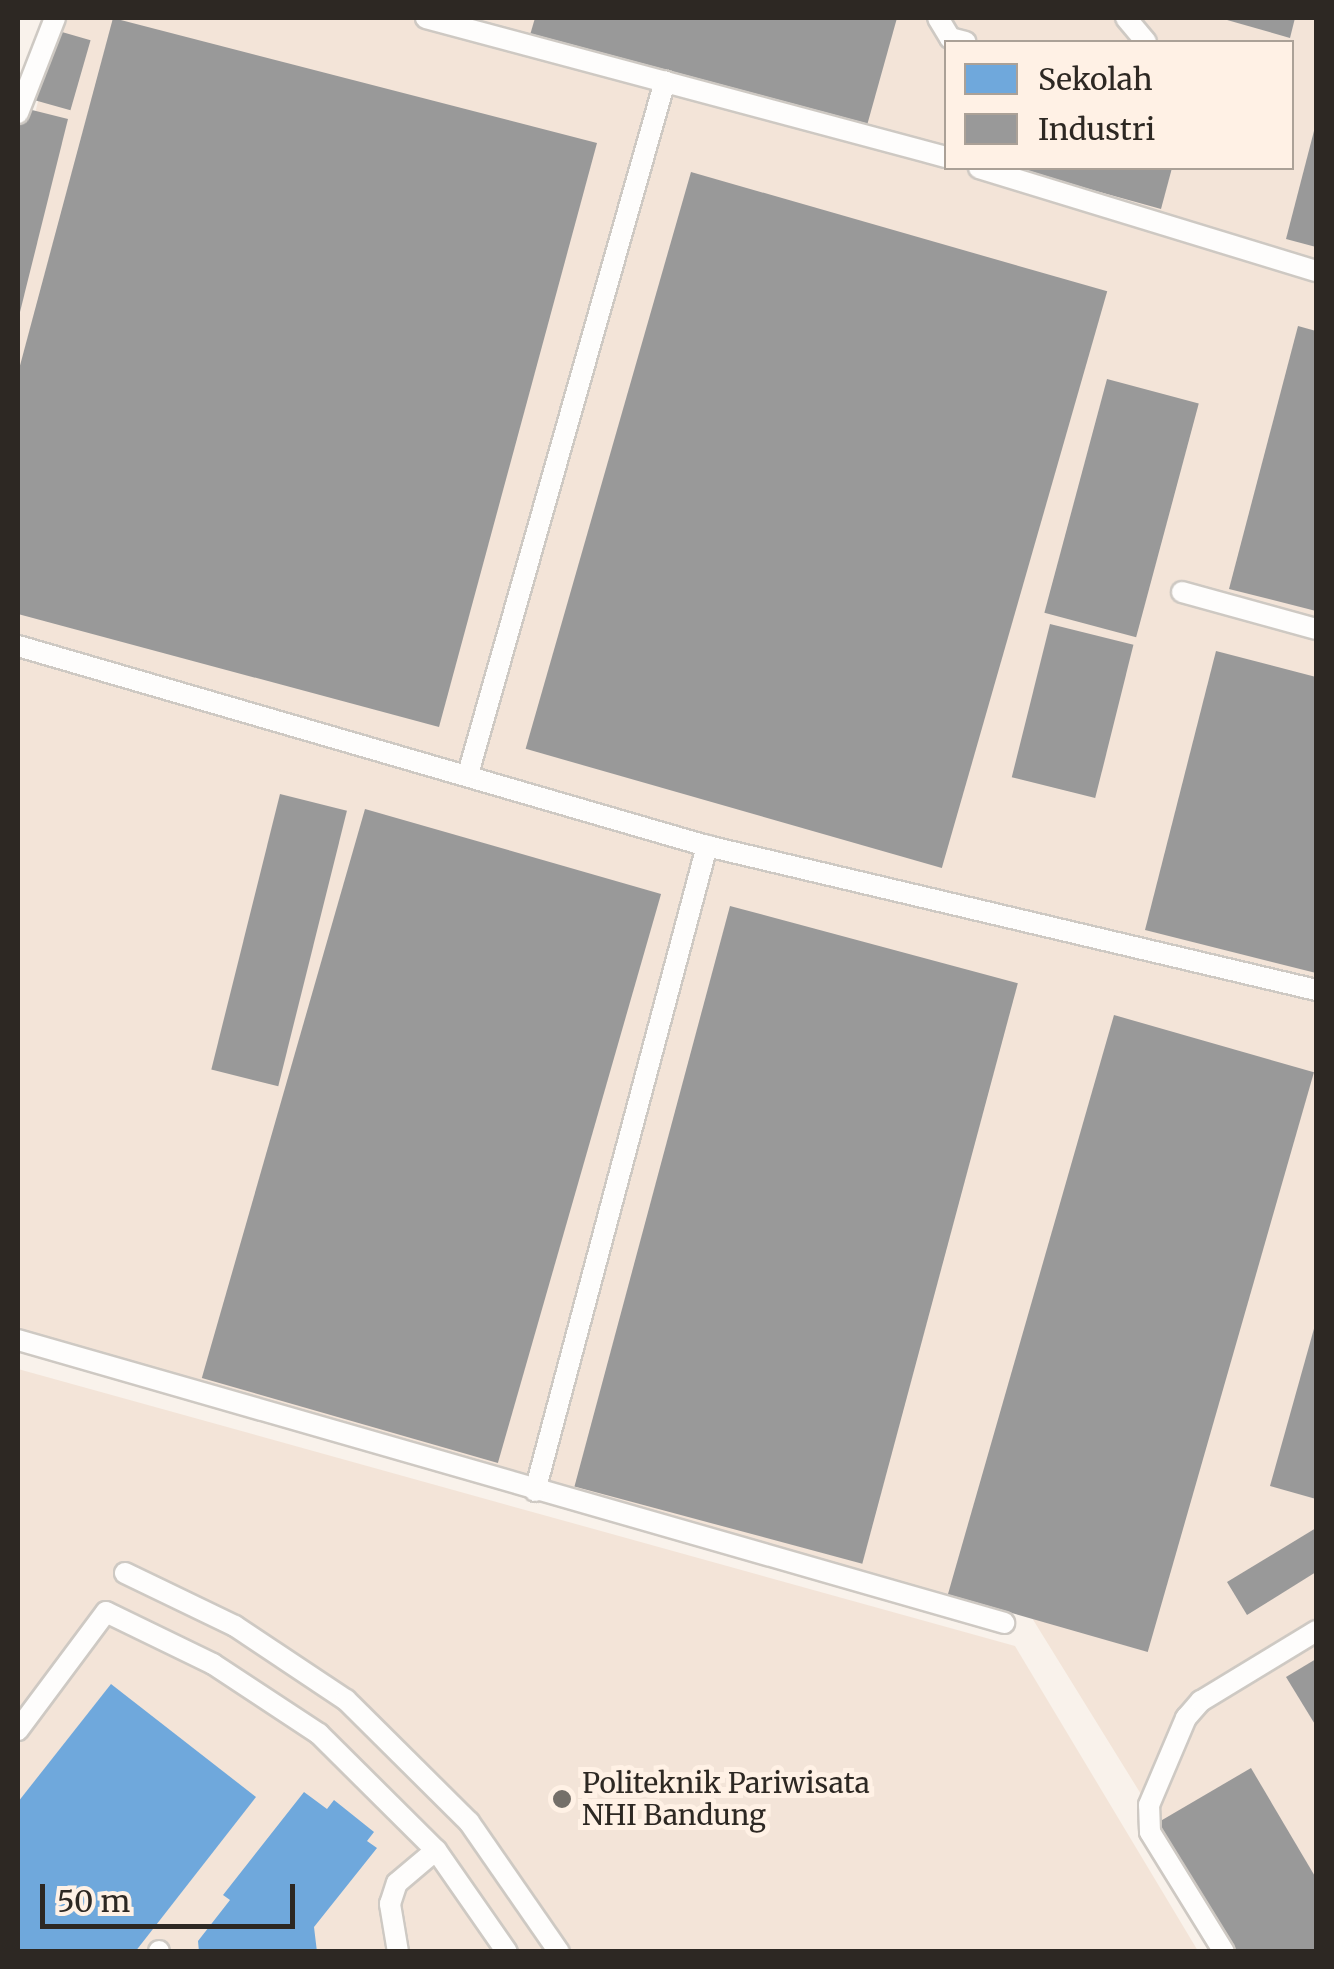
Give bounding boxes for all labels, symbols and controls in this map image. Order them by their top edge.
legend [944,40,1294,170]
text: Sekolah [1038,60,1153,98]
text: Industri [1038,110,1155,148]
place label: Politeknik Pariwisata NHI Bandung [582,1766,870,1832]
marker: Politeknik Pariwisata NHI Bandung [551,1788,573,1810]
scale bar [45,1864,300,1926]
text: 50 m [57,1882,130,1920]

